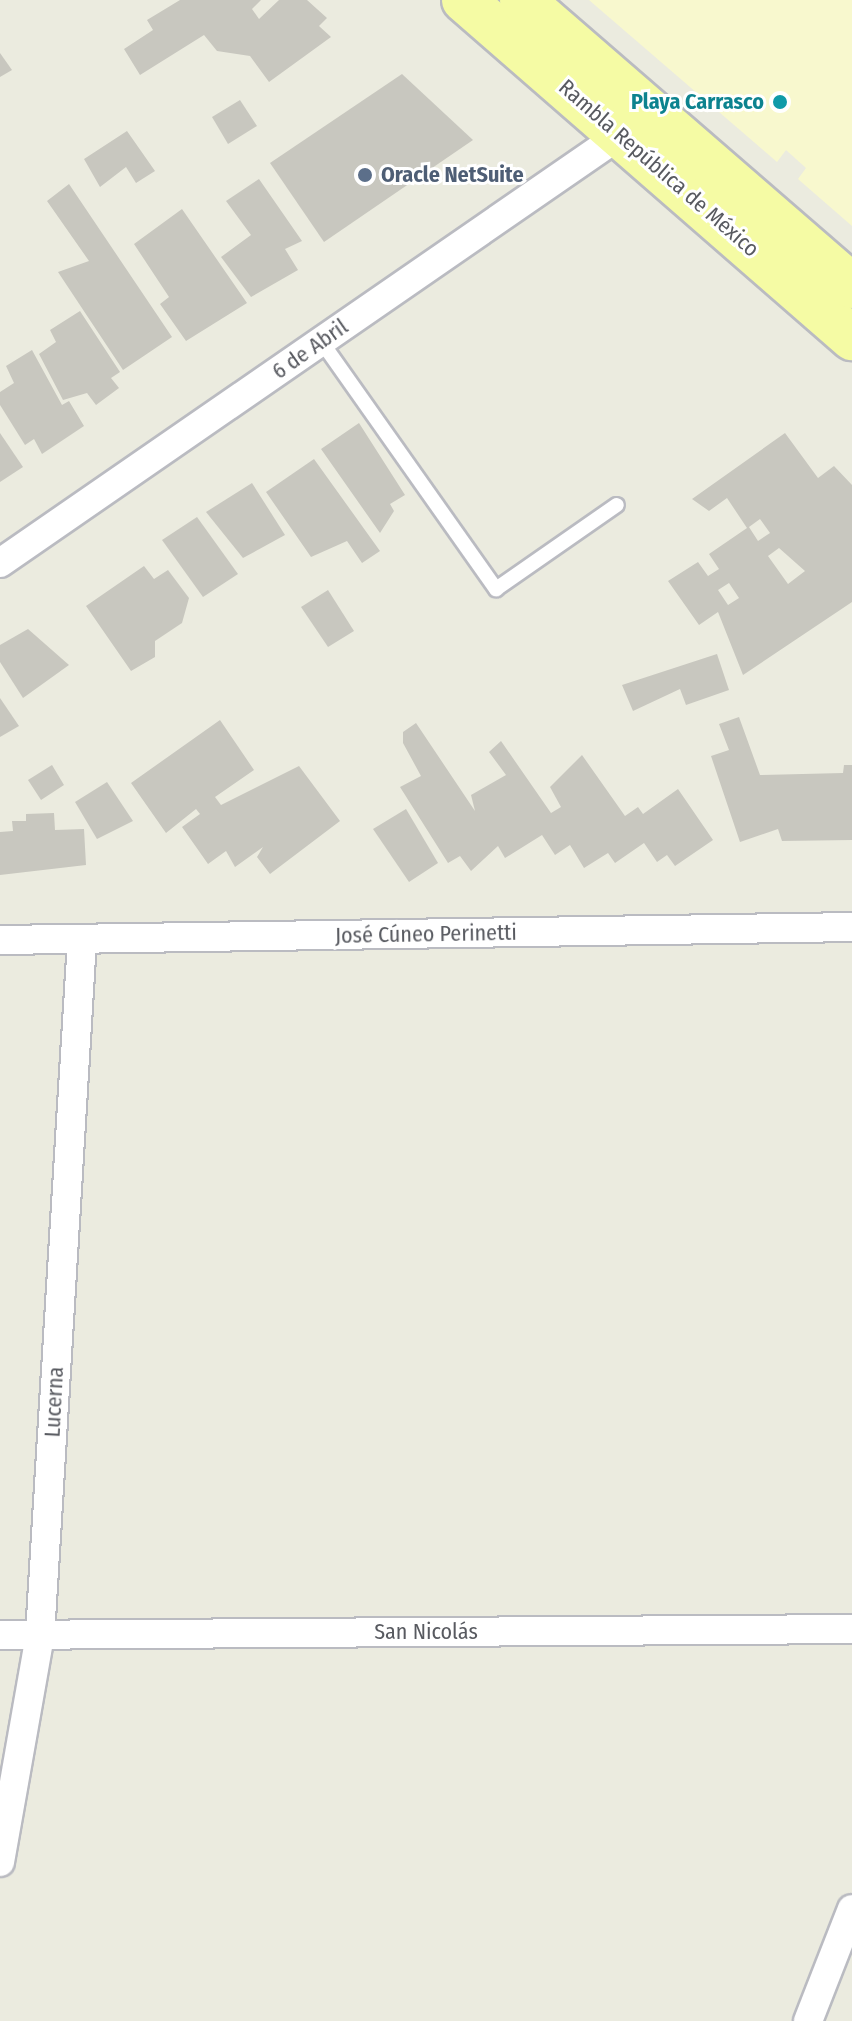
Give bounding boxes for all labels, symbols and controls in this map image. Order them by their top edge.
street label: Rambla República de México [553,74,765,262]
place label: Playa Carrasco [631,89,764,115]
marker: Playa Carrasco [771,93,789,111]
place label: Oracle NetSuite [381,162,524,188]
marker: Oracle NetSuite [356,166,374,184]
street label: 6 de Abril [267,313,353,385]
street label: José Cúneo Perinetti [335,919,517,949]
street label: Lucerna [39,1366,69,1438]
street label: San Nicolás [374,1619,478,1645]

